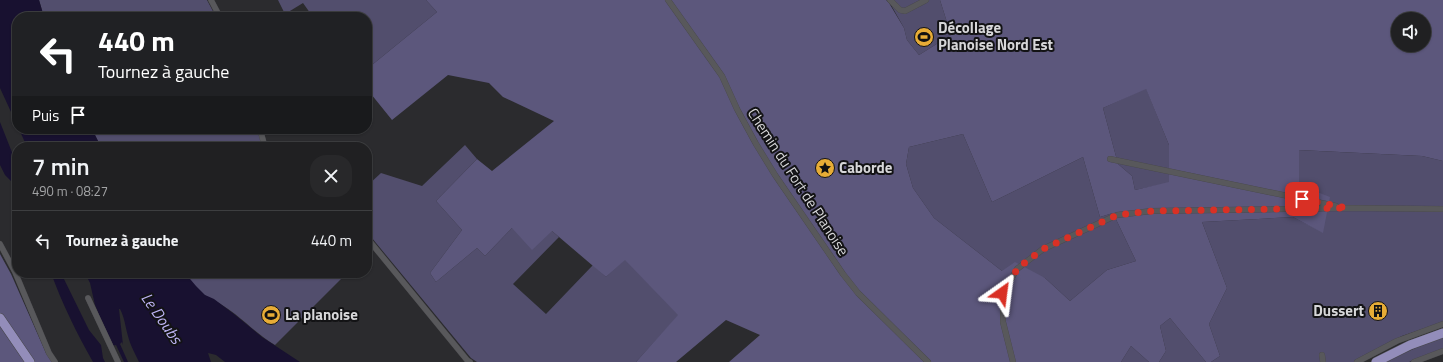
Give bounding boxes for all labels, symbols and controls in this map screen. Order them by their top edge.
map controls [1391,12,1431,52]
button: sound [1391,12,1431,52]
place label: Décollage Planoise Nord Est [938,16,1054,56]
text: 440 m [98,19,175,62]
sports icon: Décollage Planoise Nord Est [913,26,935,48]
icon: left [32,28,84,80]
text: Tournez à gauche [98,58,229,85]
street label: Chemin du Fort de Planoise [742,103,855,260]
text: Puis [32,104,59,127]
icon: arrive [67,104,89,126]
text: 7 min [32,148,90,184]
button: close [310,155,352,197]
place label: Caborde [839,156,893,179]
place icon: Caborde [814,157,836,179]
text: 490 m · 08:27 [32,181,108,201]
pin [1285,182,1319,216]
icon: arrive [1291,188,1313,210]
text: Tournez à gauche [66,229,178,252]
text: 440 m [311,229,352,252]
icon: left [32,230,54,252]
position arrow [981,272,1023,314]
water label: Le Doubs [136,287,189,350]
place label: Dussert [1313,299,1365,322]
building icon: Dussert [1367,300,1389,322]
place label: La planoise [285,303,358,326]
sports icon: La planoise [260,304,282,326]

